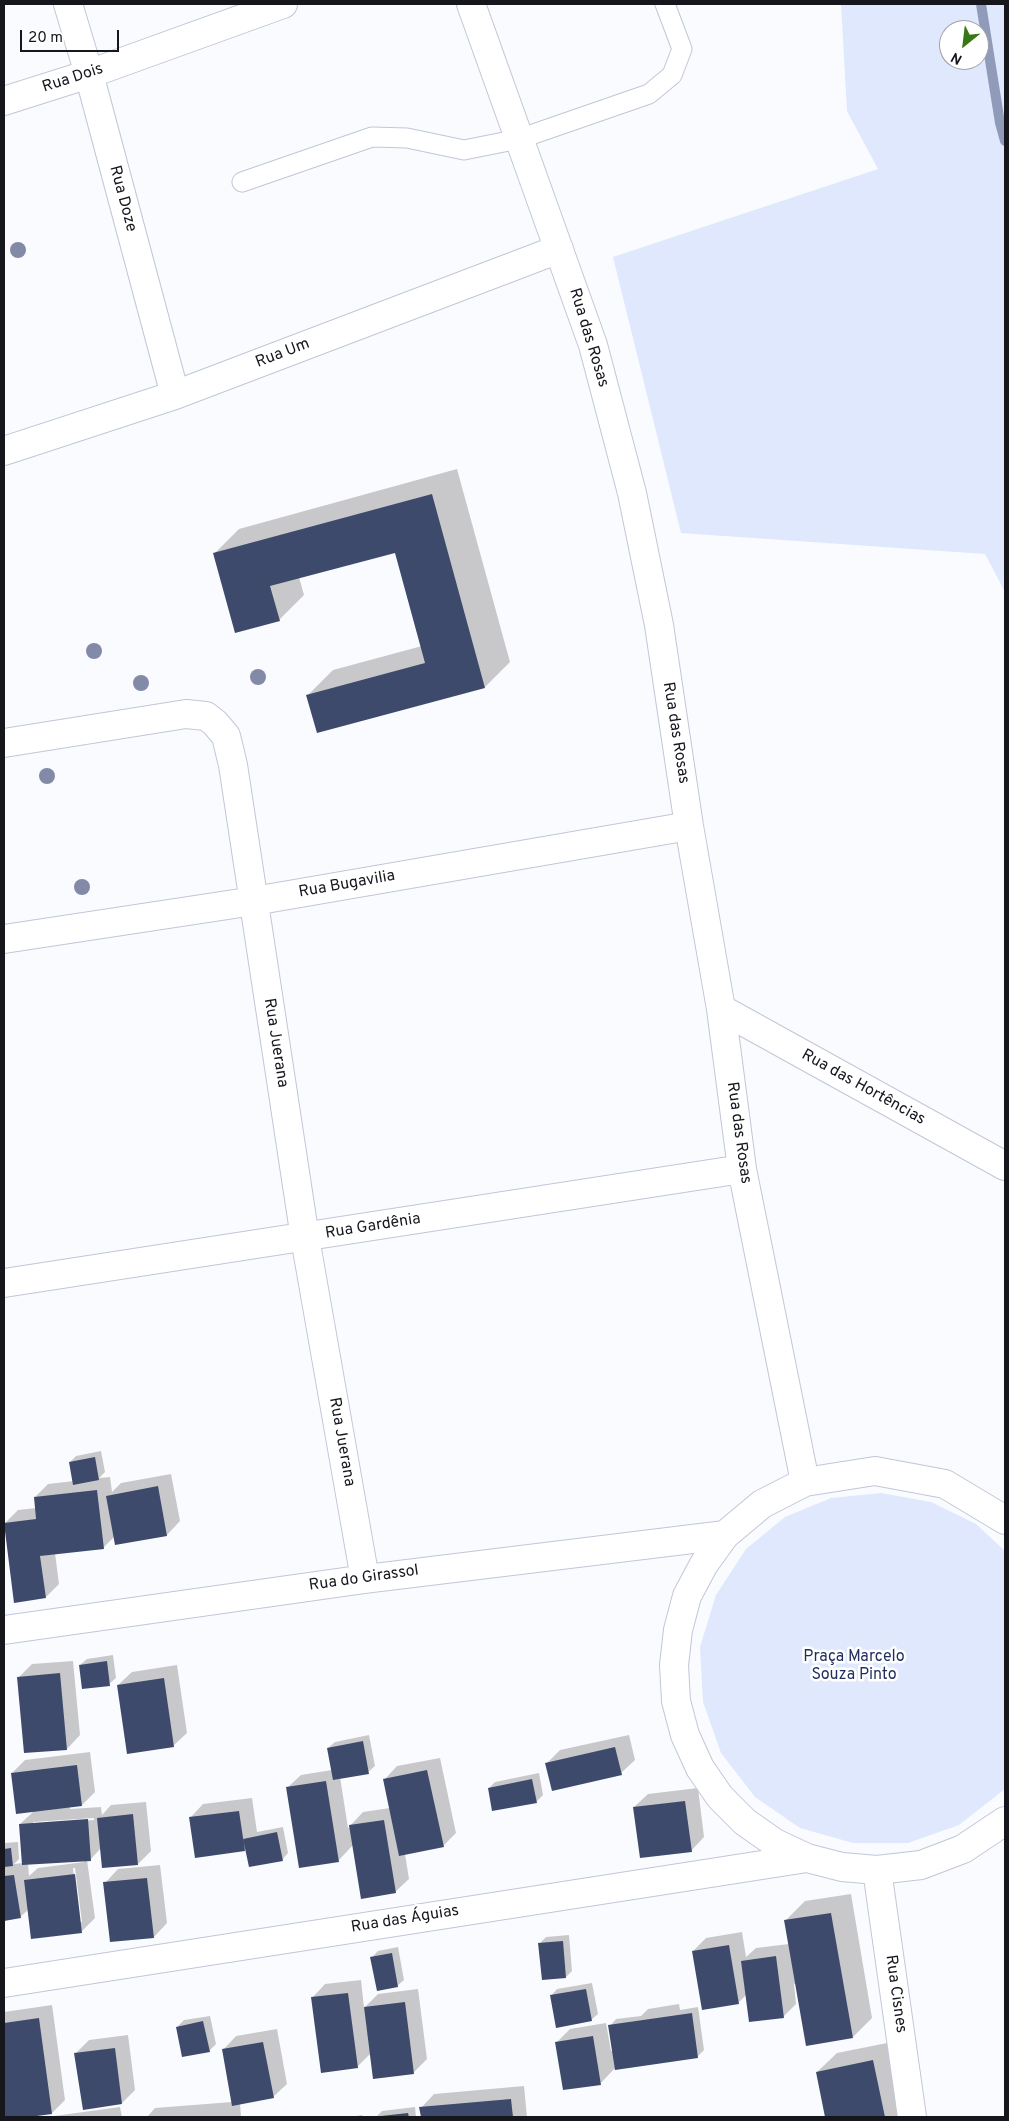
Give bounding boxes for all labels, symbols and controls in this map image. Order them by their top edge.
scale bar [22,20,121,52]
north arrow [939,20,989,70]
text: 20 m [28,29,63,48]
text: N [948,48,965,68]
street label: Rua Dois [40,60,106,98]
street label: Rua Doze [104,164,140,234]
street label: Rua das Rosas [564,286,612,390]
street label: Rua Um [253,335,313,373]
street label: Rua das Rosas [657,681,693,785]
street label: Rua Bugavilia [297,867,397,903]
street label: Rua Juerana [258,997,292,1089]
street label: Rua das Hortências [798,1046,928,1130]
street label: Rua das Rosas [721,1081,755,1185]
street label: Rua Gardênia [324,1210,422,1244]
street label: Rua Juerana [324,1396,358,1488]
street label: Rua do Girassol [308,1562,420,1596]
park label: Praça Marcelo Souza Pinto [803,1648,905,1686]
street label: Rua das Águias [350,1902,460,1938]
street label: Rua Cisnes [880,1954,910,2034]

